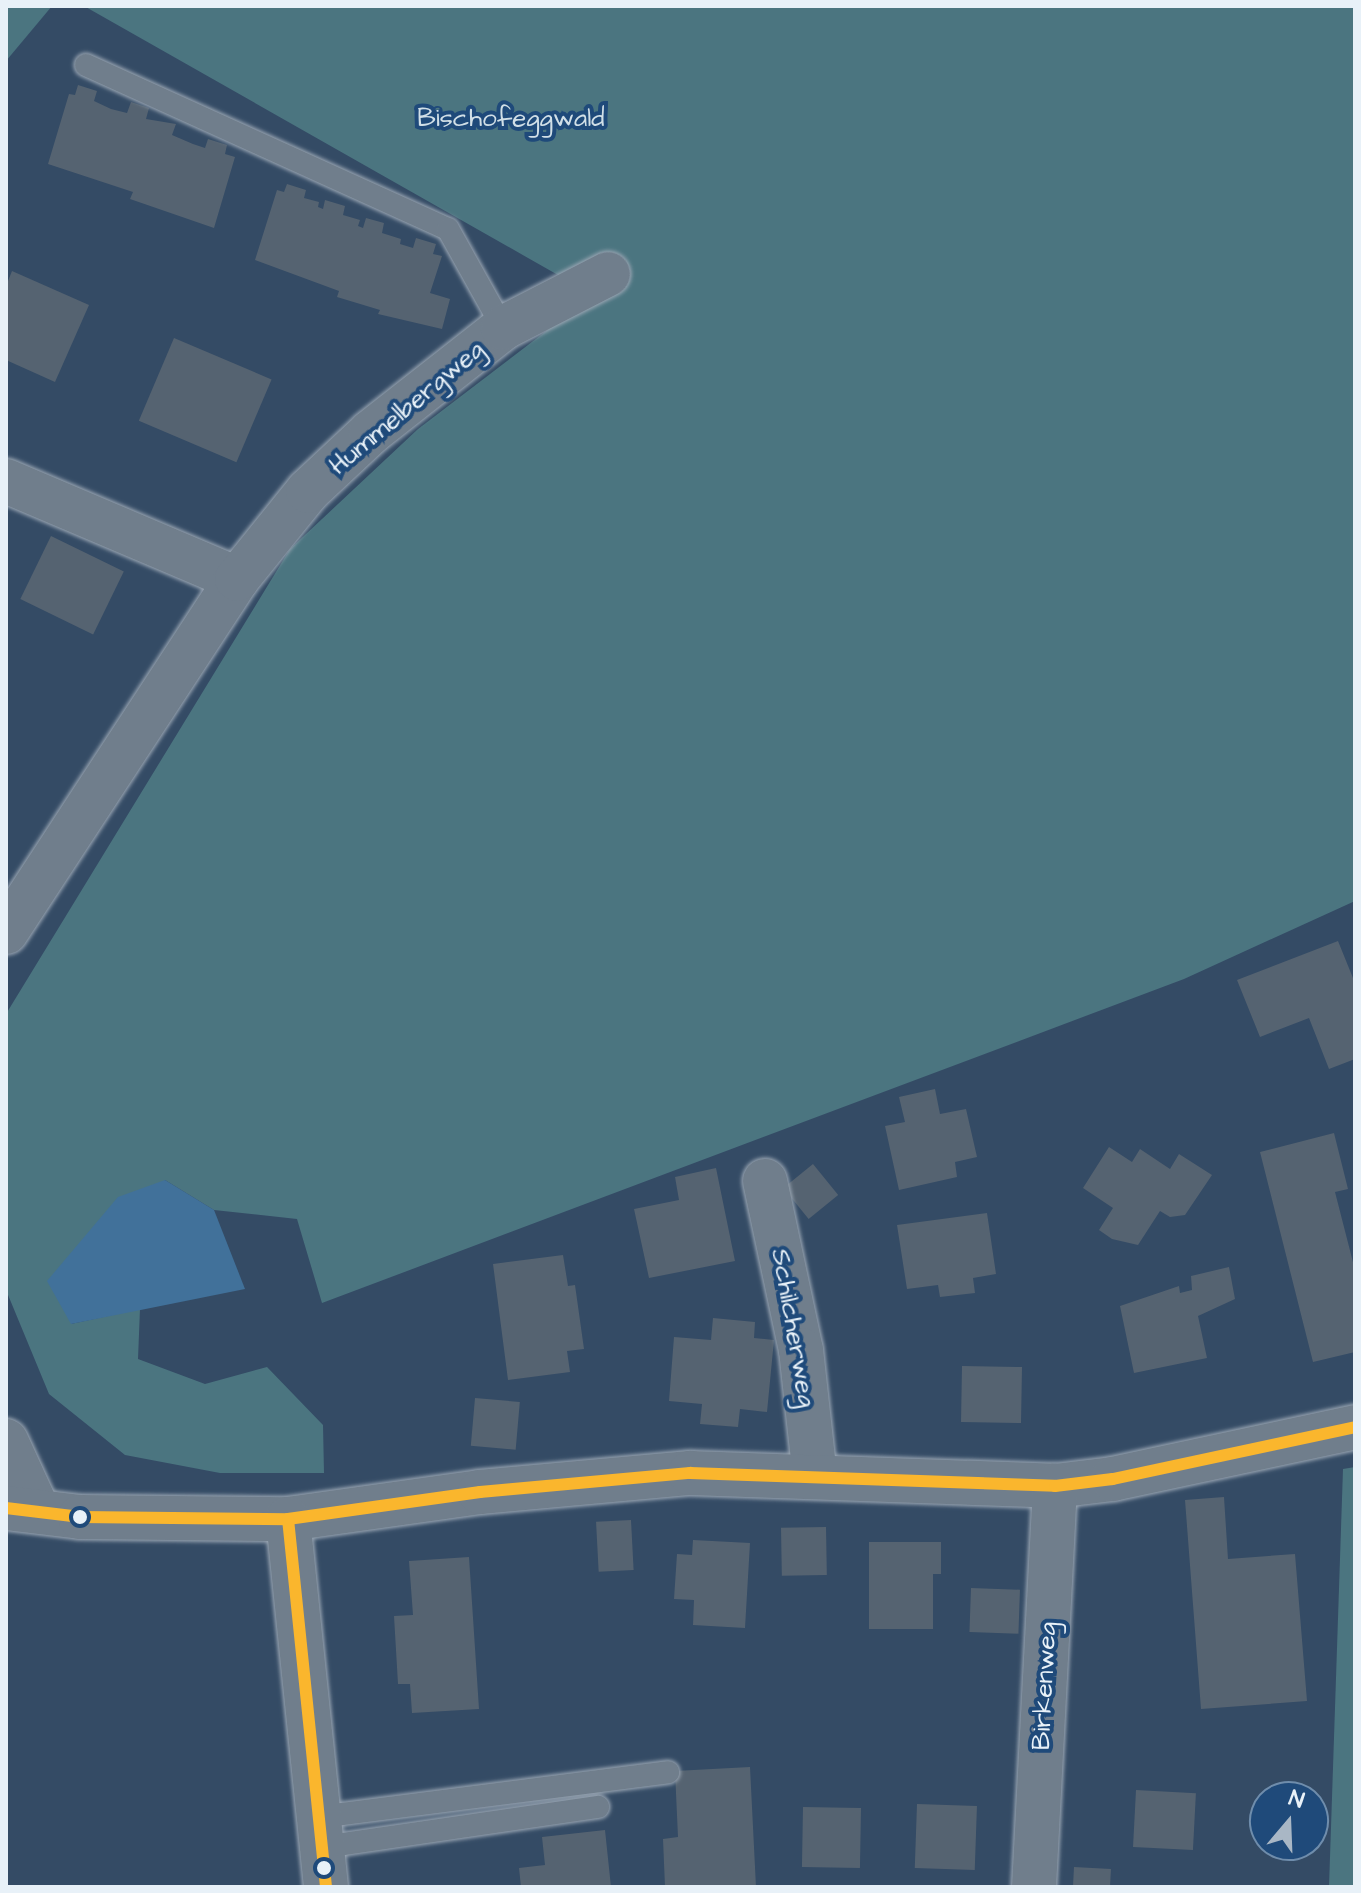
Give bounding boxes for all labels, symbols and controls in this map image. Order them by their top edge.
park label: Bischofeggwald [417,103,605,135]
street label: Hummelbergweg [323,334,491,482]
street label: Schilcherweg [764,1246,822,1410]
unlabelled marker [72,1509,88,1525]
street label: Birkenweg [1026,1621,1064,1751]
north arrow [1249,1781,1329,1861]
text: N [1285,1783,1308,1817]
unlabelled marker [316,1860,332,1876]

